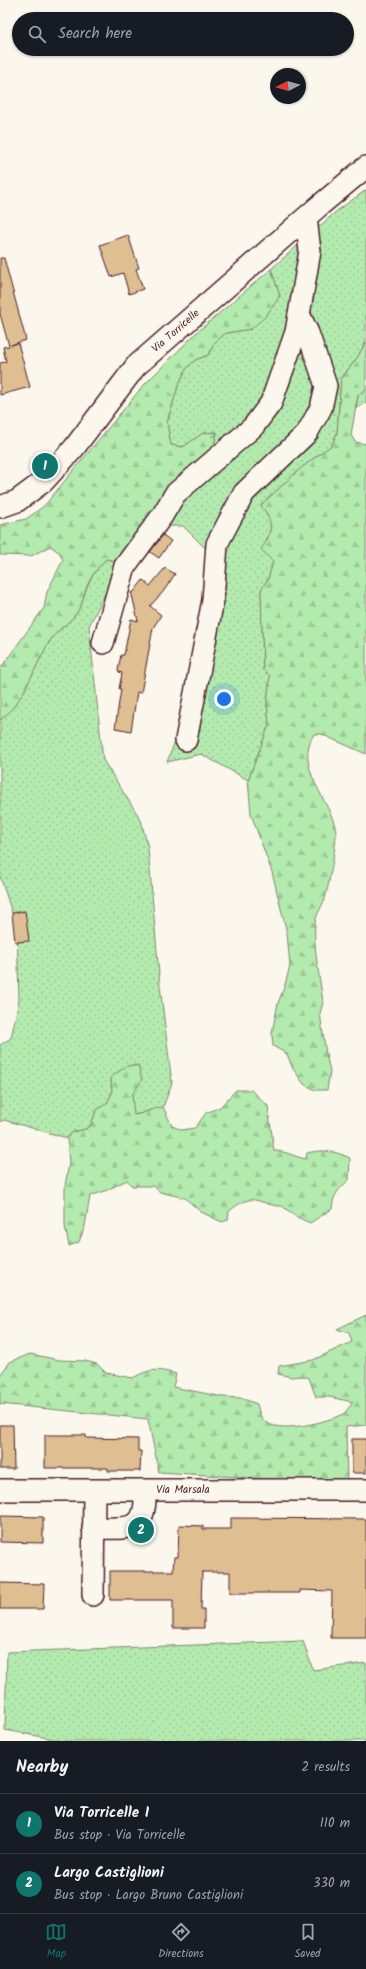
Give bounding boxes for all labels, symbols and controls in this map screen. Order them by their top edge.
search box [12,12,354,56]
text: Search here [58,22,132,46]
icon: search [26,23,48,45]
north arrow [270,68,306,104]
street label: Via Torricelle [148,305,204,357]
pin: 1 [32,451,58,481]
your location [214,689,234,709]
street label: Via Marsala [156,1481,210,1499]
pin: 2 [128,1515,154,1545]
text: Nearby [16,1754,68,1781]
text: 2 results [302,1757,350,1778]
text: Via Torricelle I [54,1801,149,1825]
text: 1 [27,1813,31,1834]
text: 110 m [320,1813,350,1834]
text: Bus stop · Via Torricelle [54,1825,185,1846]
text: Largo Castiglioni [54,1861,164,1885]
text: 2 [25,1873,33,1894]
text: 330 m [313,1873,350,1894]
text: Bus stop · Largo Bruno Castiglioni [54,1885,243,1906]
tab: Map [45,1921,67,1963]
tab: Directions [158,1921,204,1963]
tab: Saved [295,1921,321,1963]

